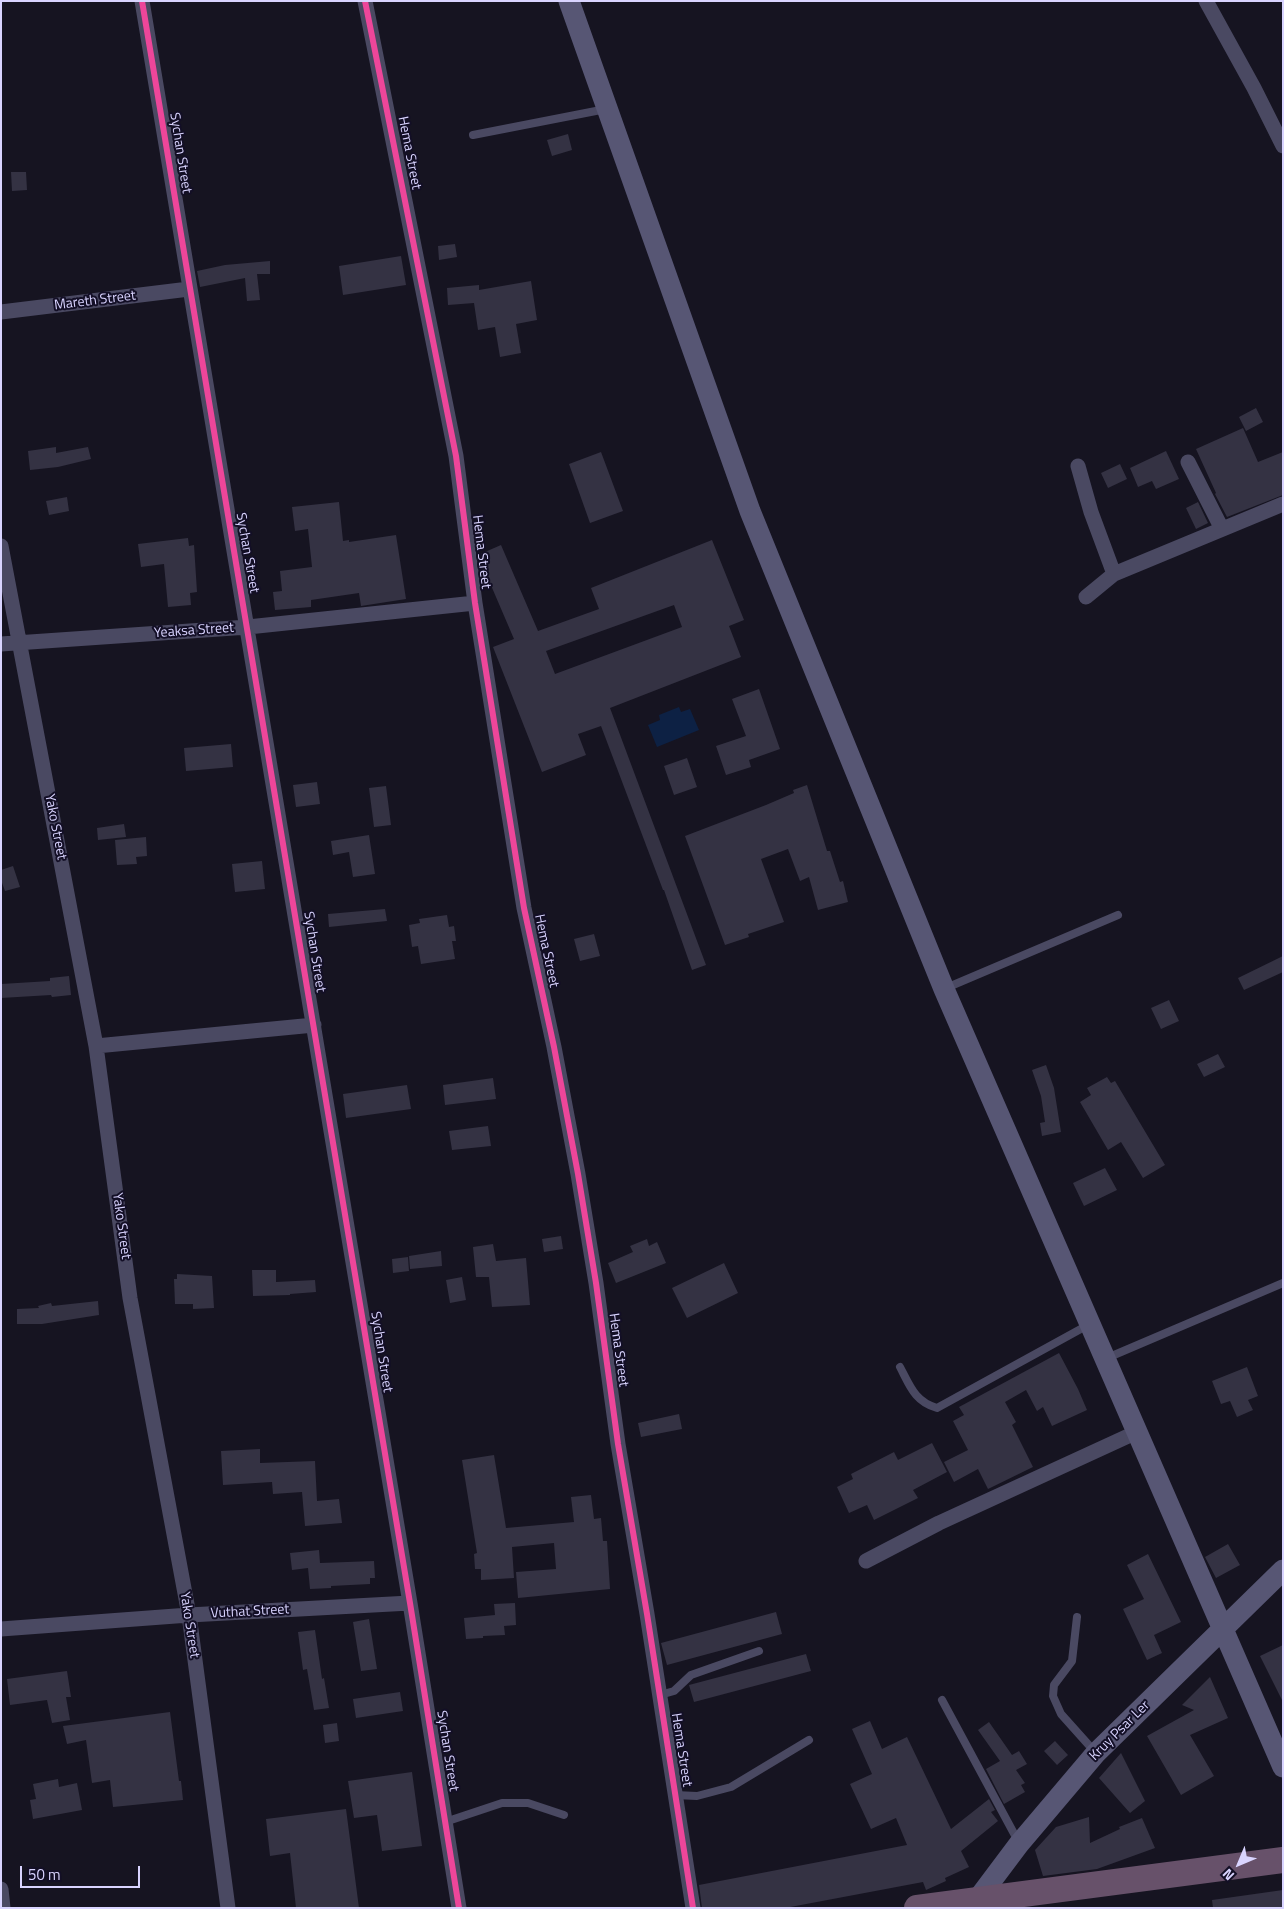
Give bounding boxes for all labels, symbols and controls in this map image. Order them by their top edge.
street label: Sychan Street [165,111,195,195]
street label: Hema Street [394,115,424,191]
street label: Mareth Street [53,288,137,314]
street label: Sychan Street [232,511,262,595]
street label: Hema Street [468,514,494,590]
street label: Yeaksa Street [153,620,235,642]
street label: Yako Street [40,793,70,861]
street label: Sychan Street [299,910,329,994]
street label: Hema Street [530,913,562,989]
street label: Yako Street [108,1192,134,1260]
street label: Sychan Street [366,1310,396,1394]
street label: Hema Street [605,1312,631,1388]
street label: Yako Street [175,1591,203,1659]
street label: Vuthat Street [210,1602,290,1622]
street label: Kruy Psar Ler [1086,1697,1154,1765]
street label: Sychan Street [432,1709,462,1793]
street label: Hema Street [667,1712,695,1788]
north arrow [1214,1839,1264,1889]
scale bar [22,1856,142,1888]
text: 50 m [28,1863,61,1886]
text: N [1217,1864,1239,1886]

